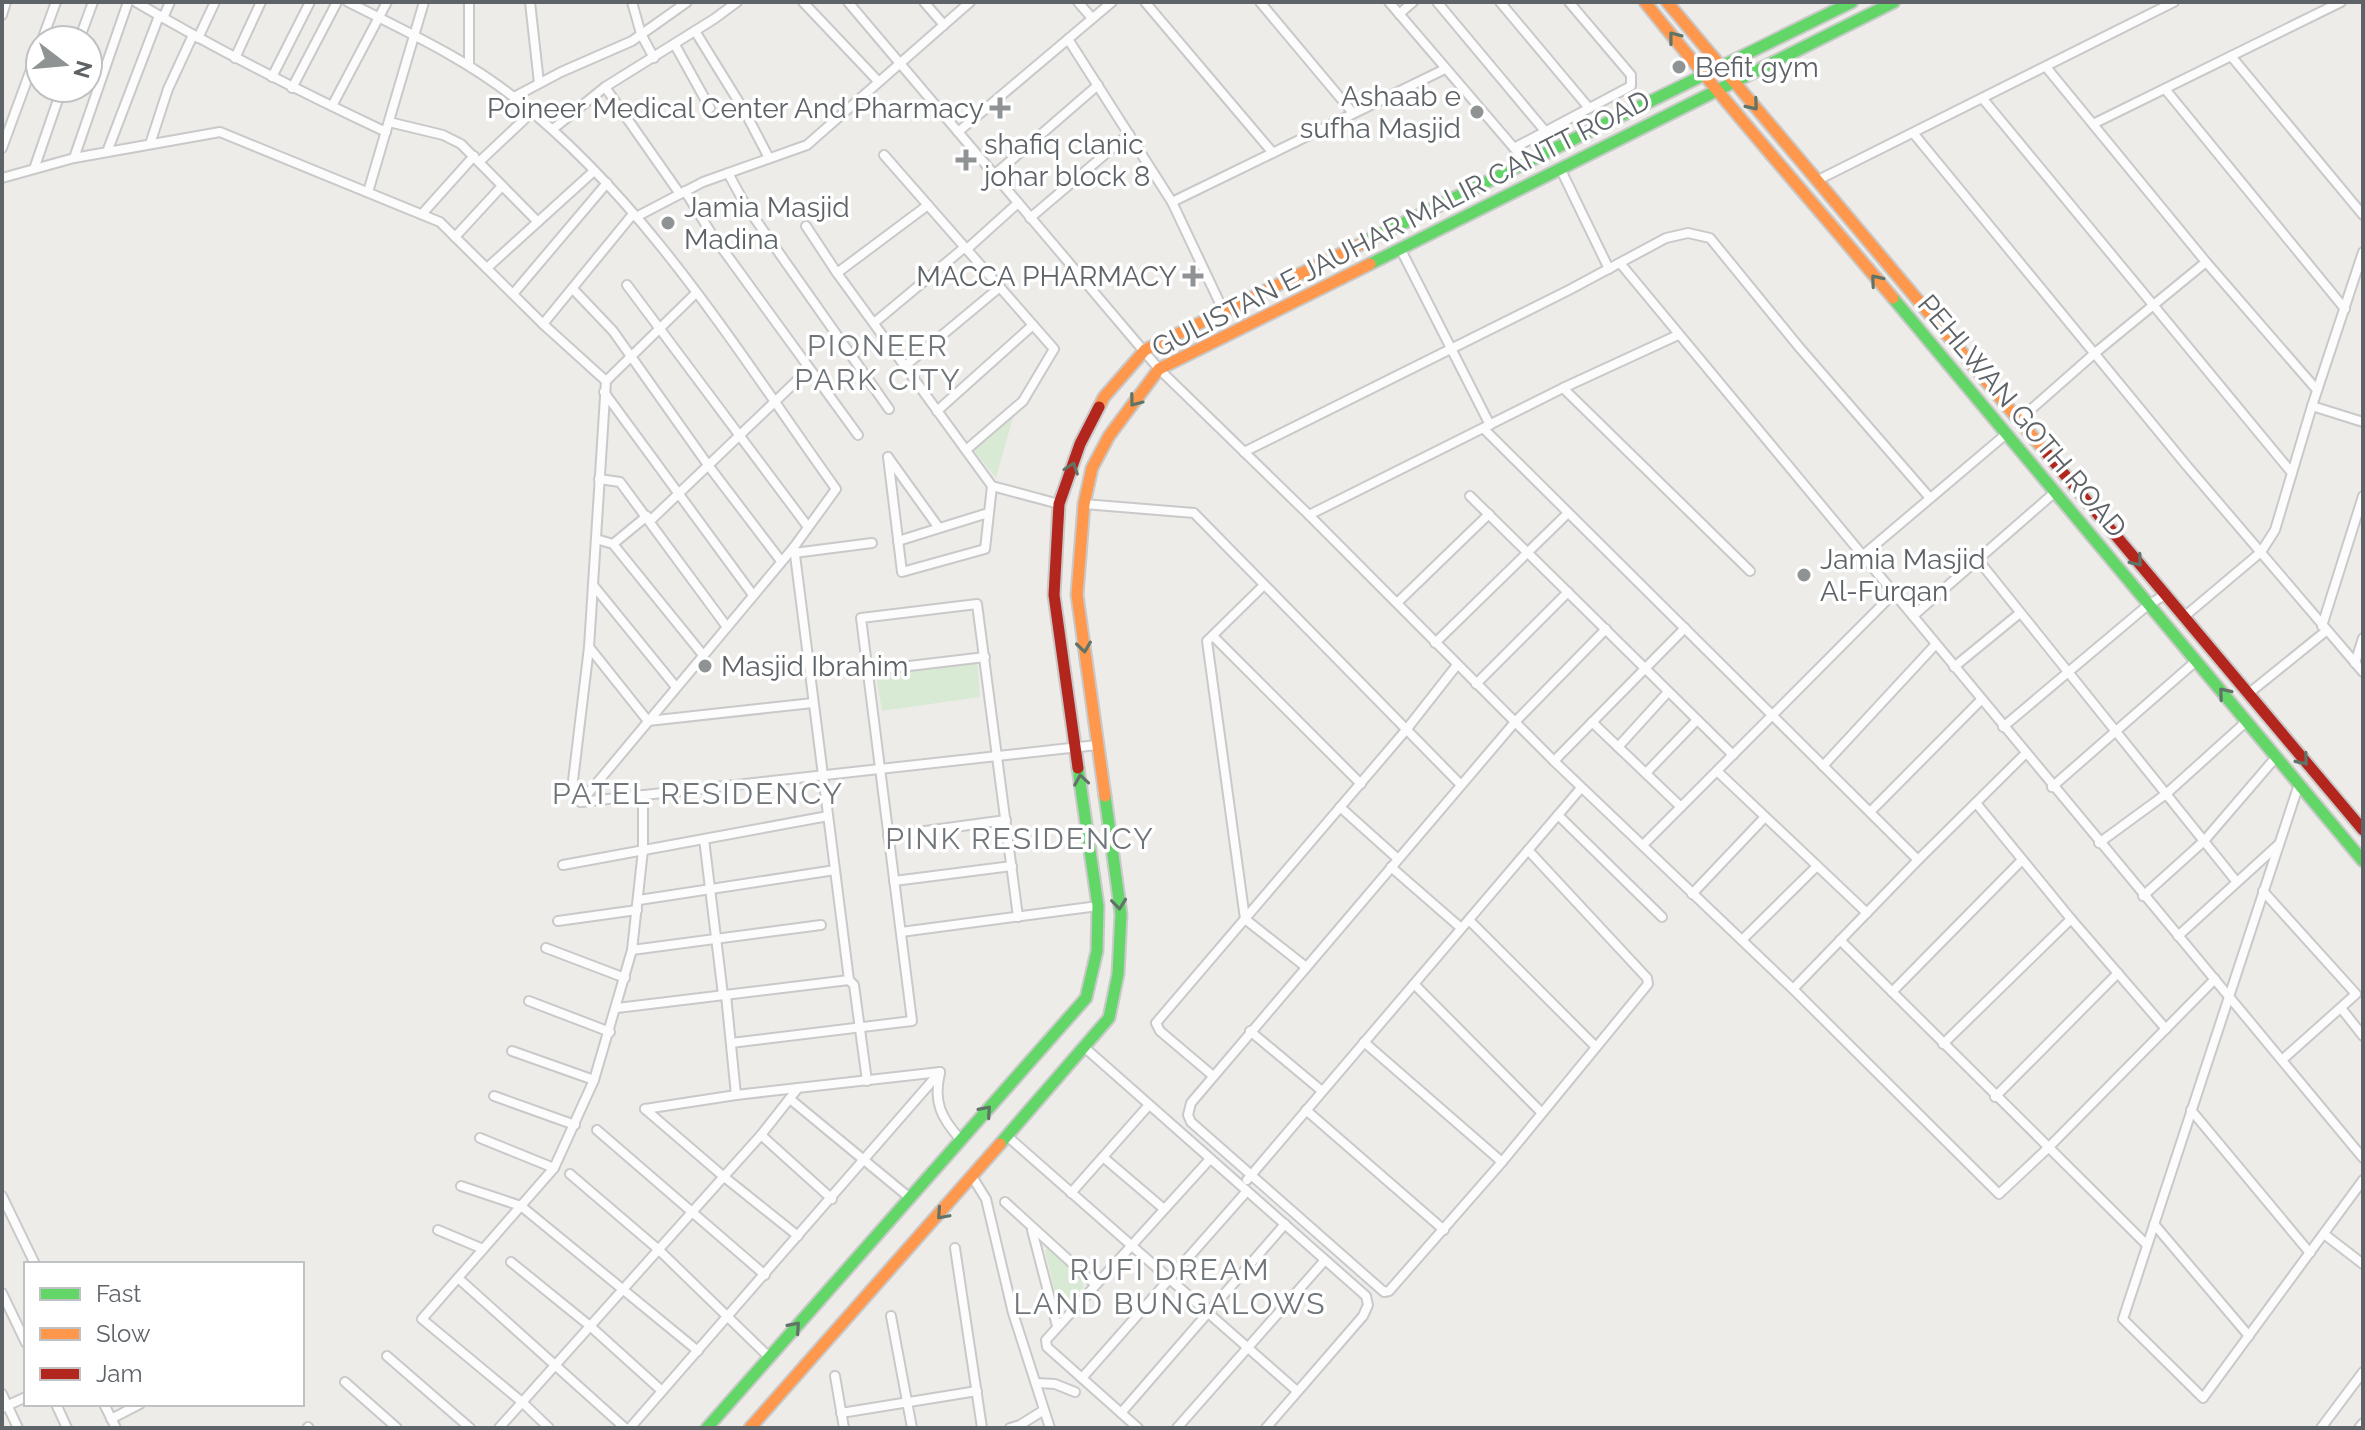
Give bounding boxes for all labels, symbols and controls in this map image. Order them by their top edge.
north arrow [24,24,104,104]
one-way arrow [1669,32,1684,46]
place label: Befit gym [1695,51,1819,84]
text: N [68,58,98,81]
marker: Befit gym [1670,58,1688,76]
place label: Ashaab e sufha Masjid [1300,80,1461,145]
street label: GULISTAN E JAUHAR MALIR CANTT ROAD [1146,83,1656,365]
place label: Poineer Medical Center And Pharmacy [487,92,984,125]
one-way arrow [1743,96,1758,110]
marker: Poineer Medical Center And Pharmacy [991,99,1009,117]
marker: Ashaab e sufha Masjid [1468,103,1486,121]
place label: shafiq clanic johar block 8 [980,128,1150,193]
marker: shafiq clanic johar block 8 [955,149,977,171]
place label: Jamia Masjid Madina [684,191,850,256]
marker: Jamia Masjid Madina [659,214,677,232]
place label: MACCA PHARMACY [916,260,1177,293]
marker: MACCA PHARMACY [1184,267,1202,285]
one-way arrow [1871,275,1886,289]
street label: PEHLWAN GOTH ROAD [1911,288,2133,544]
district label: PIONEER PARK CITY [794,328,962,397]
one-way arrow [1130,392,1145,407]
one-way arrow [1062,462,1078,476]
place label: Jamia Masjid Al-Furqan [1820,543,1986,608]
one-way arrow [2127,551,2142,566]
marker: Jamia Masjid Al-Furqan [1795,566,1813,584]
one-way arrow [1075,640,1092,653]
place label: Masjid Ibrahim [721,650,909,683]
marker: Masjid Ibrahim [696,657,714,675]
one-way arrow [2219,688,2234,703]
one-way arrow [2293,751,2308,766]
one-way arrow [1073,773,1090,786]
district label: PATEL RESIDENCY [552,776,844,811]
district label: PINK RESIDENCY [885,821,1155,856]
one-way arrow [1110,898,1127,911]
one-way arrow [976,1106,990,1121]
one-way arrow [937,1204,952,1219]
district label: RUFI DREAM LAND BUNGALOWS [1014,1252,1327,1321]
legend [24,1262,304,1406]
text: Fast [96,1279,141,1308]
text: Slow [96,1319,151,1348]
one-way arrow [786,1322,800,1337]
text: Jam [96,1359,142,1388]

